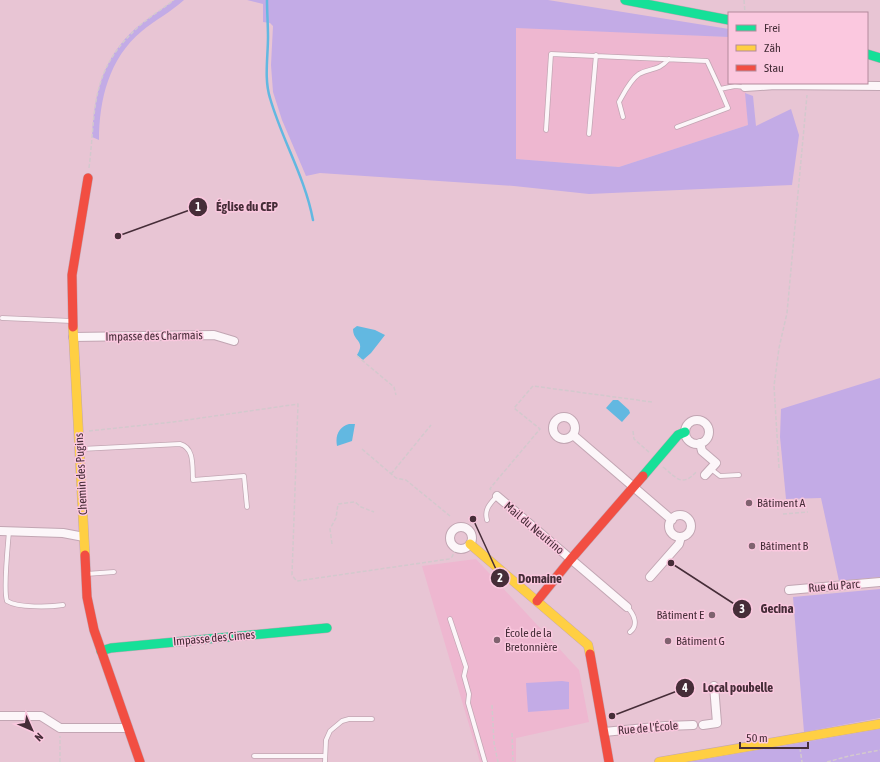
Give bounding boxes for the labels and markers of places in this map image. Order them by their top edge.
callout: Église du CEP [188,194,285,219]
place label: Bâtiment A [757,496,805,510]
marker: Bâtiment A [744,498,754,508]
place label: Bâtiment B [760,539,808,553]
marker: Bâtiment B [747,541,757,551]
callout: Domaine [490,566,570,591]
callout: Gecina [732,596,801,621]
place label: Bâtiment E [656,608,704,622]
marker: Bâtiment E [707,610,717,620]
place label: École de la Bretonnière [505,626,558,654]
place label: Bâtiment G [676,634,725,648]
marker: École de la Bretonnière [492,635,502,645]
marker: Bâtiment G [663,636,673,646]
callout: Local poubelle [675,675,781,700]

